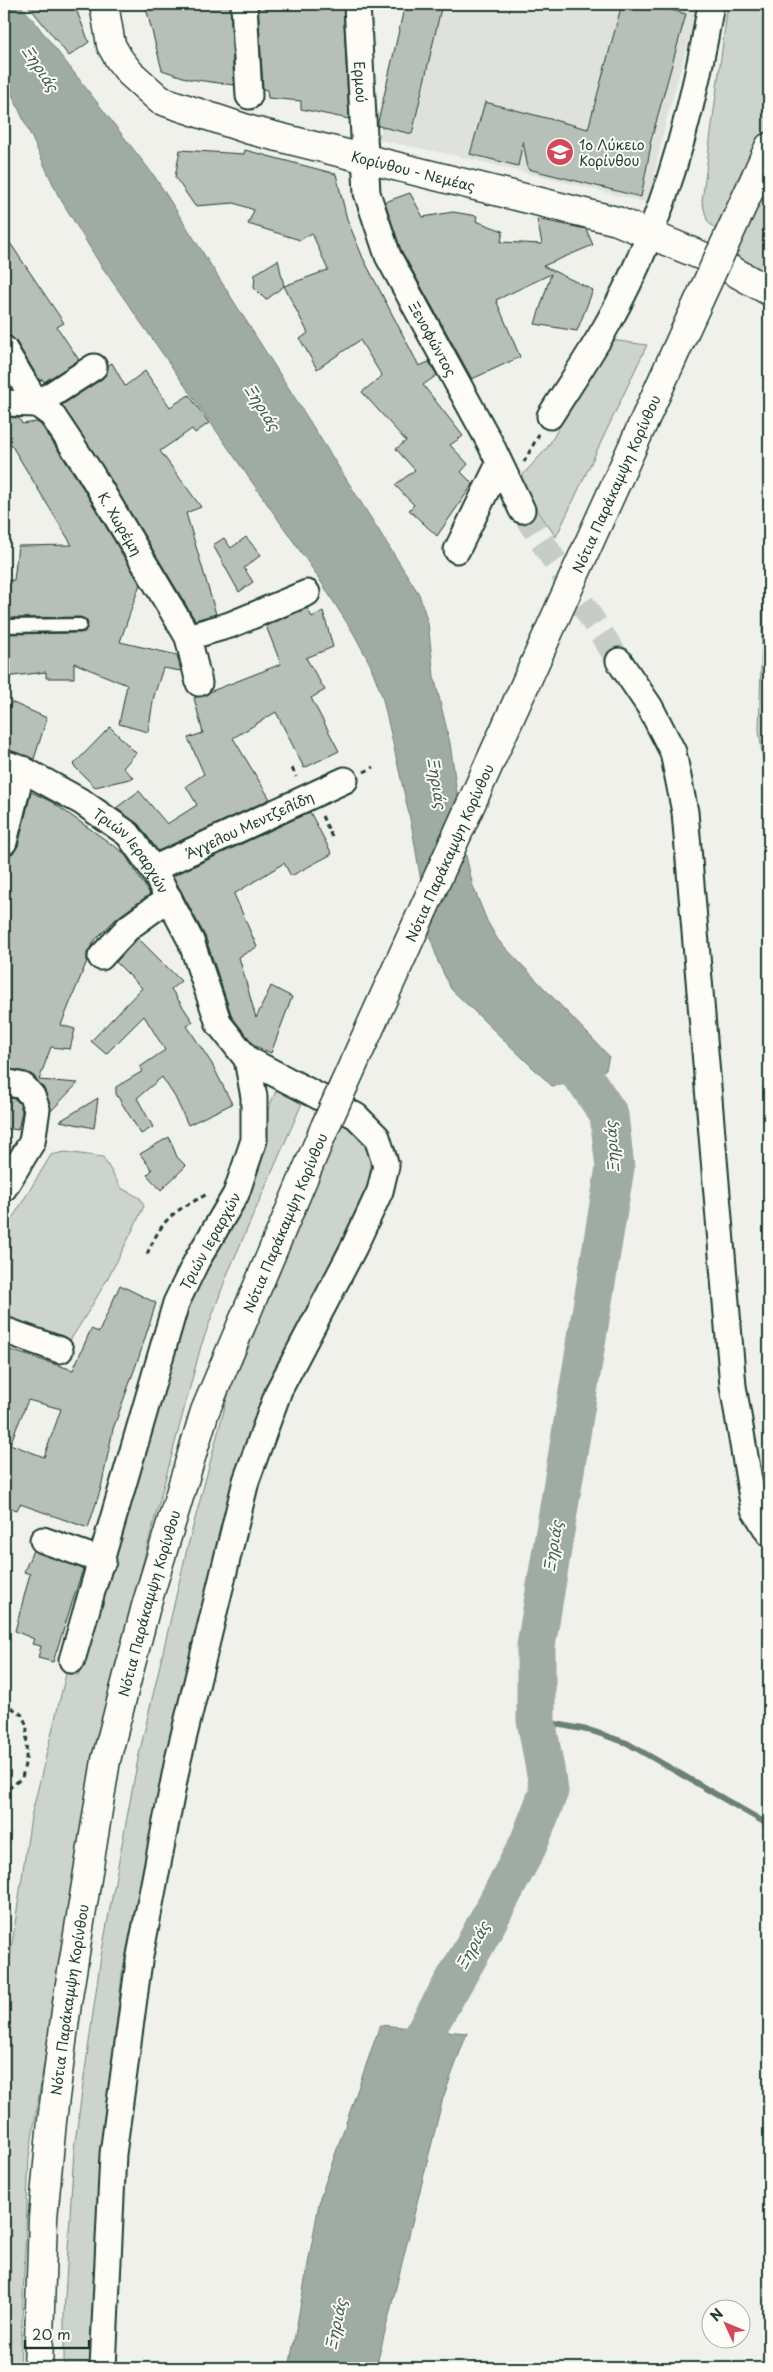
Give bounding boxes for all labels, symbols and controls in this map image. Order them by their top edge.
water label: Ξηριάς [17,40,66,97]
street label: Ερμού [350,61,373,103]
place label: 1ο Λύκειο Κορίνθου [579,134,645,171]
school or university icon: 1ο Λύκειο Κορίνθου [545,137,575,167]
street label: Κορίνθου - Νεμέας [349,145,478,196]
street label: Ξενοφώντος [404,297,462,380]
water label: Ξηριάς [240,379,287,436]
street label: Νότια Παράκαμψη Κορίνθου [566,391,665,576]
street label: Κ. Χωρέμη [93,488,148,559]
water label: Ξηριάς [423,756,454,811]
street label: Νότια Παράκαμψη Κορίνθου [400,760,498,945]
street label: Άγγελου Μεντζελίδη [181,786,317,863]
street label: Τριών Ιεραρχών [89,803,174,897]
water label: Ξηριάς [598,1119,624,1173]
street label: Νότια Παράκαμψη Κορίνθου [237,1129,332,1316]
street label: Τριών Ιεραρχών [174,1188,246,1294]
street label: Νότια Παράκαμψη Κορίνθου [112,1507,185,1699]
water label: Ξηριάς [537,1518,568,1573]
street label: Νότια Παράκαμψη Κορίνθου [45,1902,93,2097]
water label: Ξηριάς [450,1916,495,1973]
water label: Ξηριάς [318,2295,352,2351]
north arrow [700,2300,750,2350]
text: N [705,2303,728,2326]
scale bar [25,2317,89,2349]
text: 20 m [32,2322,71,2345]

